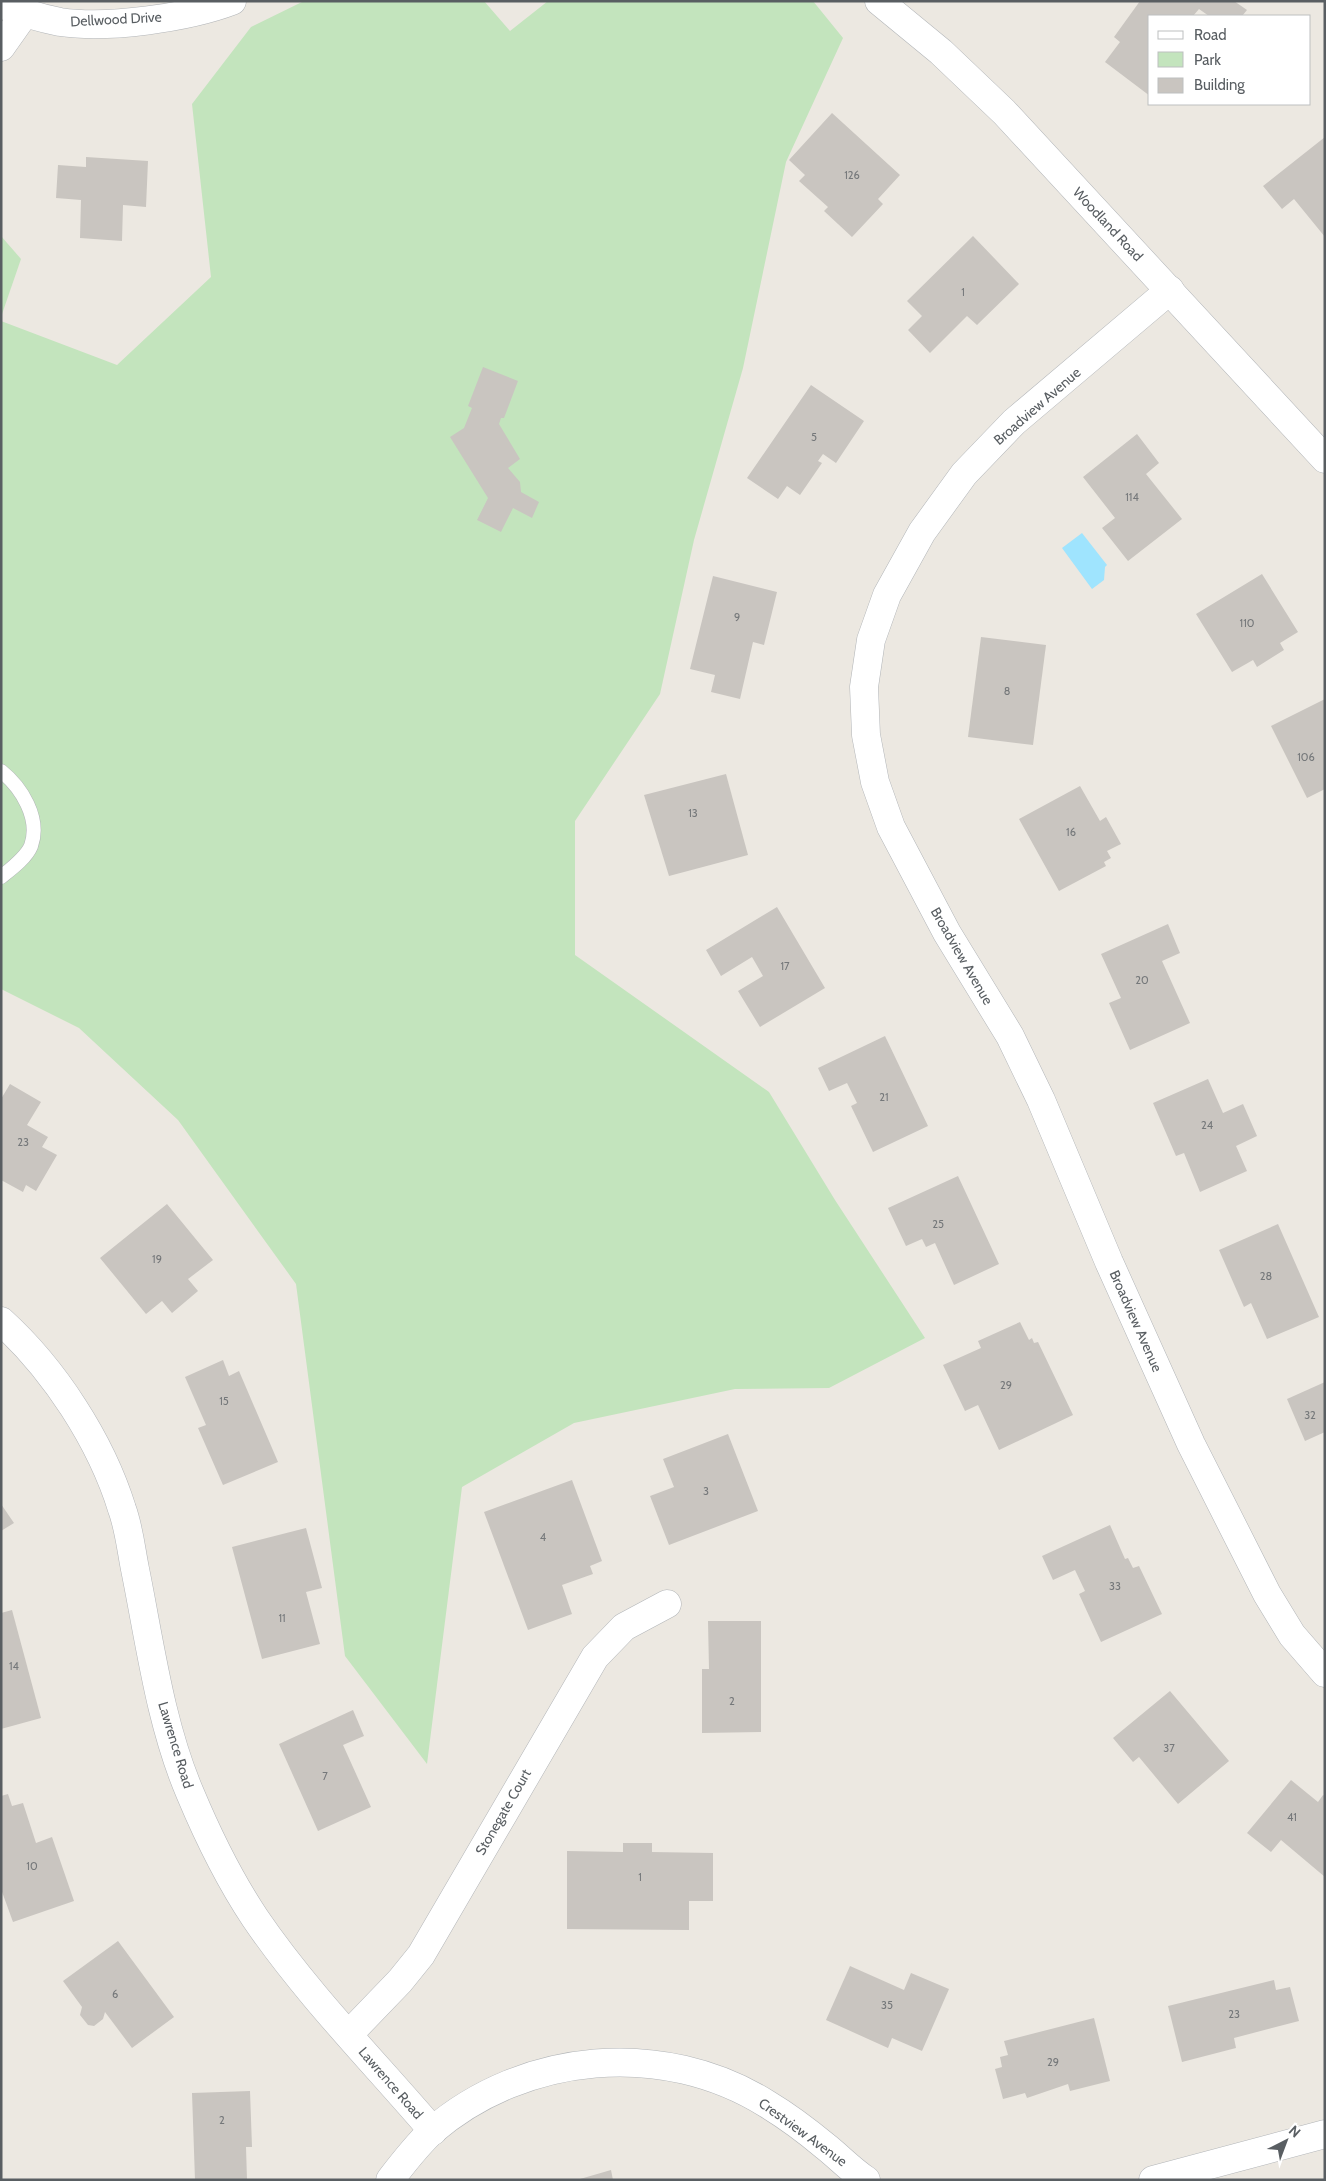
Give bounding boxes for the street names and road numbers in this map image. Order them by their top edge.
street label: Dellwood Drive [70,8,162,30]
street label: Woodland Road [1069,183,1147,265]
street label: Broadview Avenue [990,363,1084,449]
street label: Broadview Avenue [927,904,997,1008]
street label: Broadview Avenue [1106,1267,1166,1375]
street label: Lawrence Road [154,1699,198,1791]
street label: Stonegate Court [471,1765,535,1858]
street label: Lawrence Road [355,2043,427,2123]
street label: Crestview Avenue [755,2094,851,2170]

